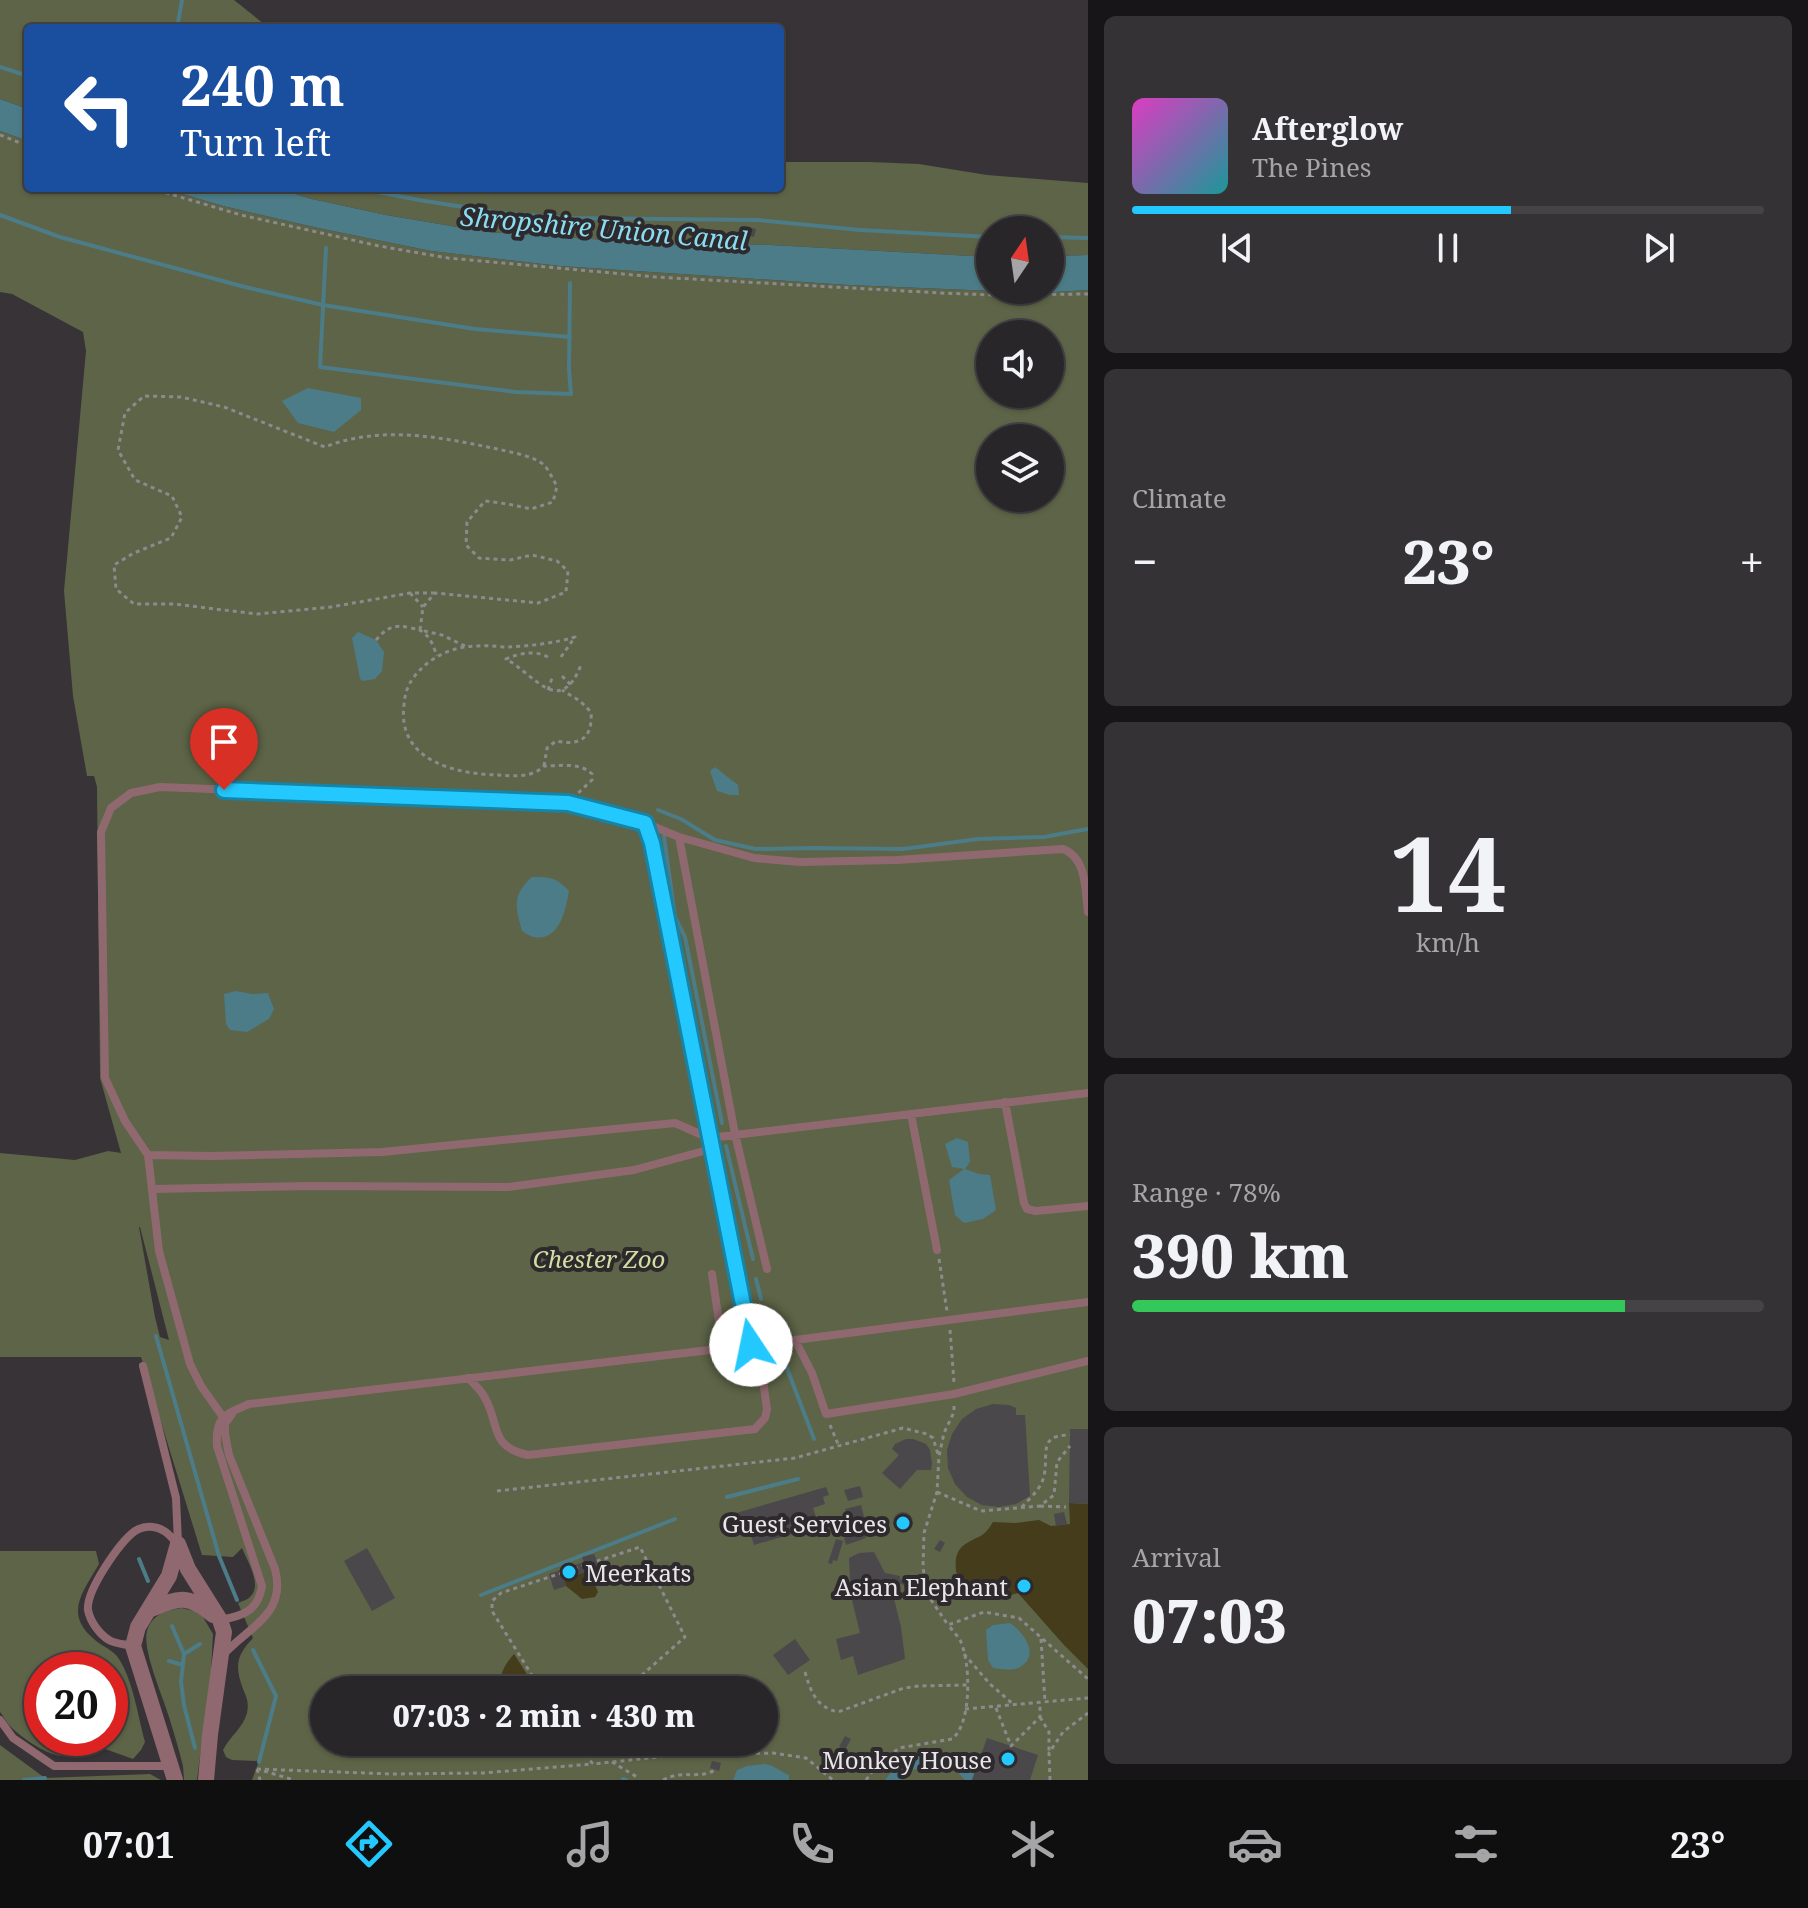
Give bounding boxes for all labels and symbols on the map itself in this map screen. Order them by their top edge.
water label: Shropshire Union Canal [459,198,749,258]
north arrow [976,216,1064,304]
pin [190,708,258,790]
park label: Chester Zoo [533,1242,665,1275]
position arrow [709,1303,793,1387]
place label: Guest Services [722,1507,887,1540]
marker: Guest Services [894,1514,912,1532]
place label: Meerkats [585,1556,691,1589]
marker: Meerkats [560,1563,578,1581]
place label: Asian Elephant [835,1570,1008,1603]
marker: Asian Elephant [1015,1577,1033,1595]
speed limit sign: 20 [24,1652,128,1756]
place label: Monkey House [822,1743,992,1776]
marker: Monkey House [999,1750,1017,1768]

